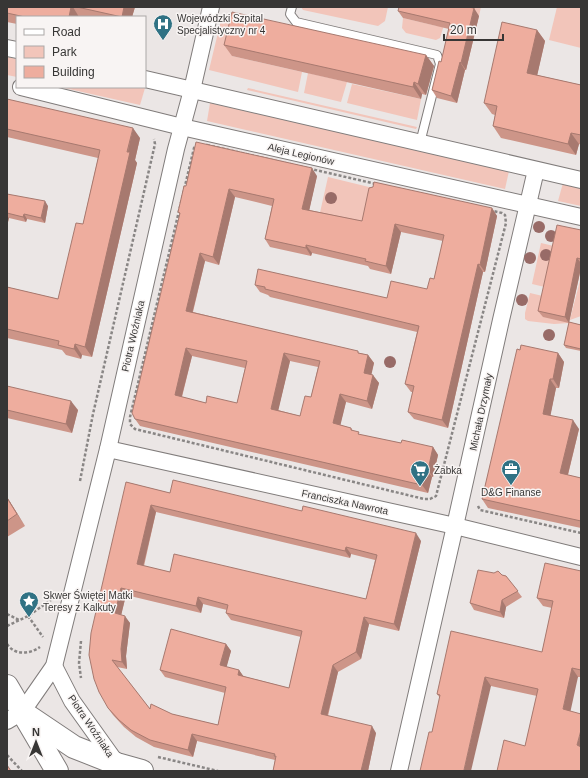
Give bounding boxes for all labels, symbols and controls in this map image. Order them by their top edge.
hospital icon: Wojewódzki Szpital Specjalistyczny nr 4 [152,13,174,41]
place label: Wojewódzki Szpital Specjalistyczny nr 4 [177,13,266,36]
legend [16,16,146,88]
scale bar [444,16,503,42]
text: 20 m [450,23,477,37]
text: Road [52,25,81,39]
text: Park [52,45,78,59]
text: Building [52,65,95,79]
street label: Aleja Legionów [267,141,336,167]
street label: Piotra Woźniaka [119,299,147,373]
street label: Michała Drzymały [467,372,495,452]
office icon: D&G Finanse [500,458,522,486]
supermarket icon: Żabka [409,459,431,487]
place label: Żabka [434,464,462,476]
street label: Franciszka Nawrota [301,487,390,517]
place label: D&G Finanse [481,487,541,498]
place label: Skwer Świętej Matki Teresy z Kalkuty [43,589,132,613]
place icon: Skwer Świętej Matki Teresy z Kalkuty [18,590,40,618]
street label: Piotra Woźniaka [66,693,116,760]
north arrow [16,722,56,762]
text: N [32,726,40,738]

